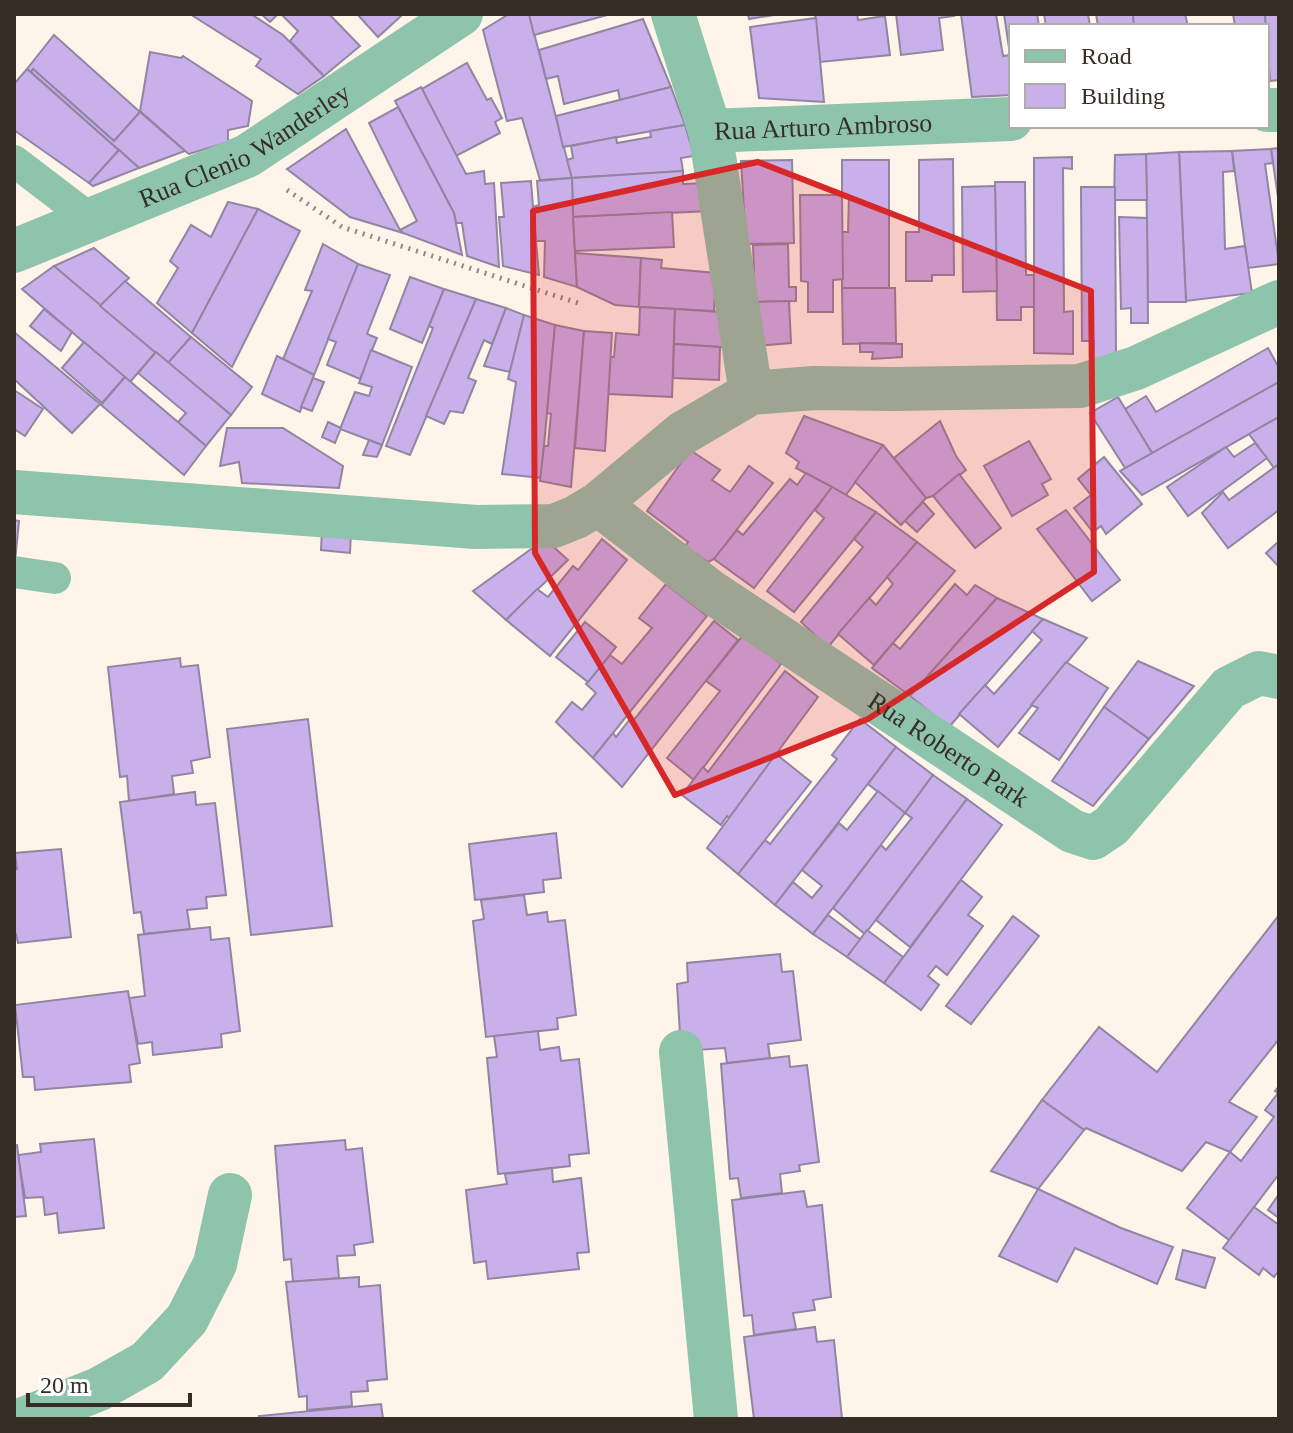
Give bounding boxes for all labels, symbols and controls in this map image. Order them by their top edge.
legend [1009,24,1269,128]
text: Road [1081,43,1132,69]
street label: Rua Clenio Wanderley [135,77,355,213]
text: Building [1081,83,1165,109]
street label: Rua Arturo Ambroso [714,108,933,145]
street label: Rua Roberto Park [863,686,1034,813]
scale bar [28,1357,190,1407]
text: 20 m [40,1372,89,1398]

